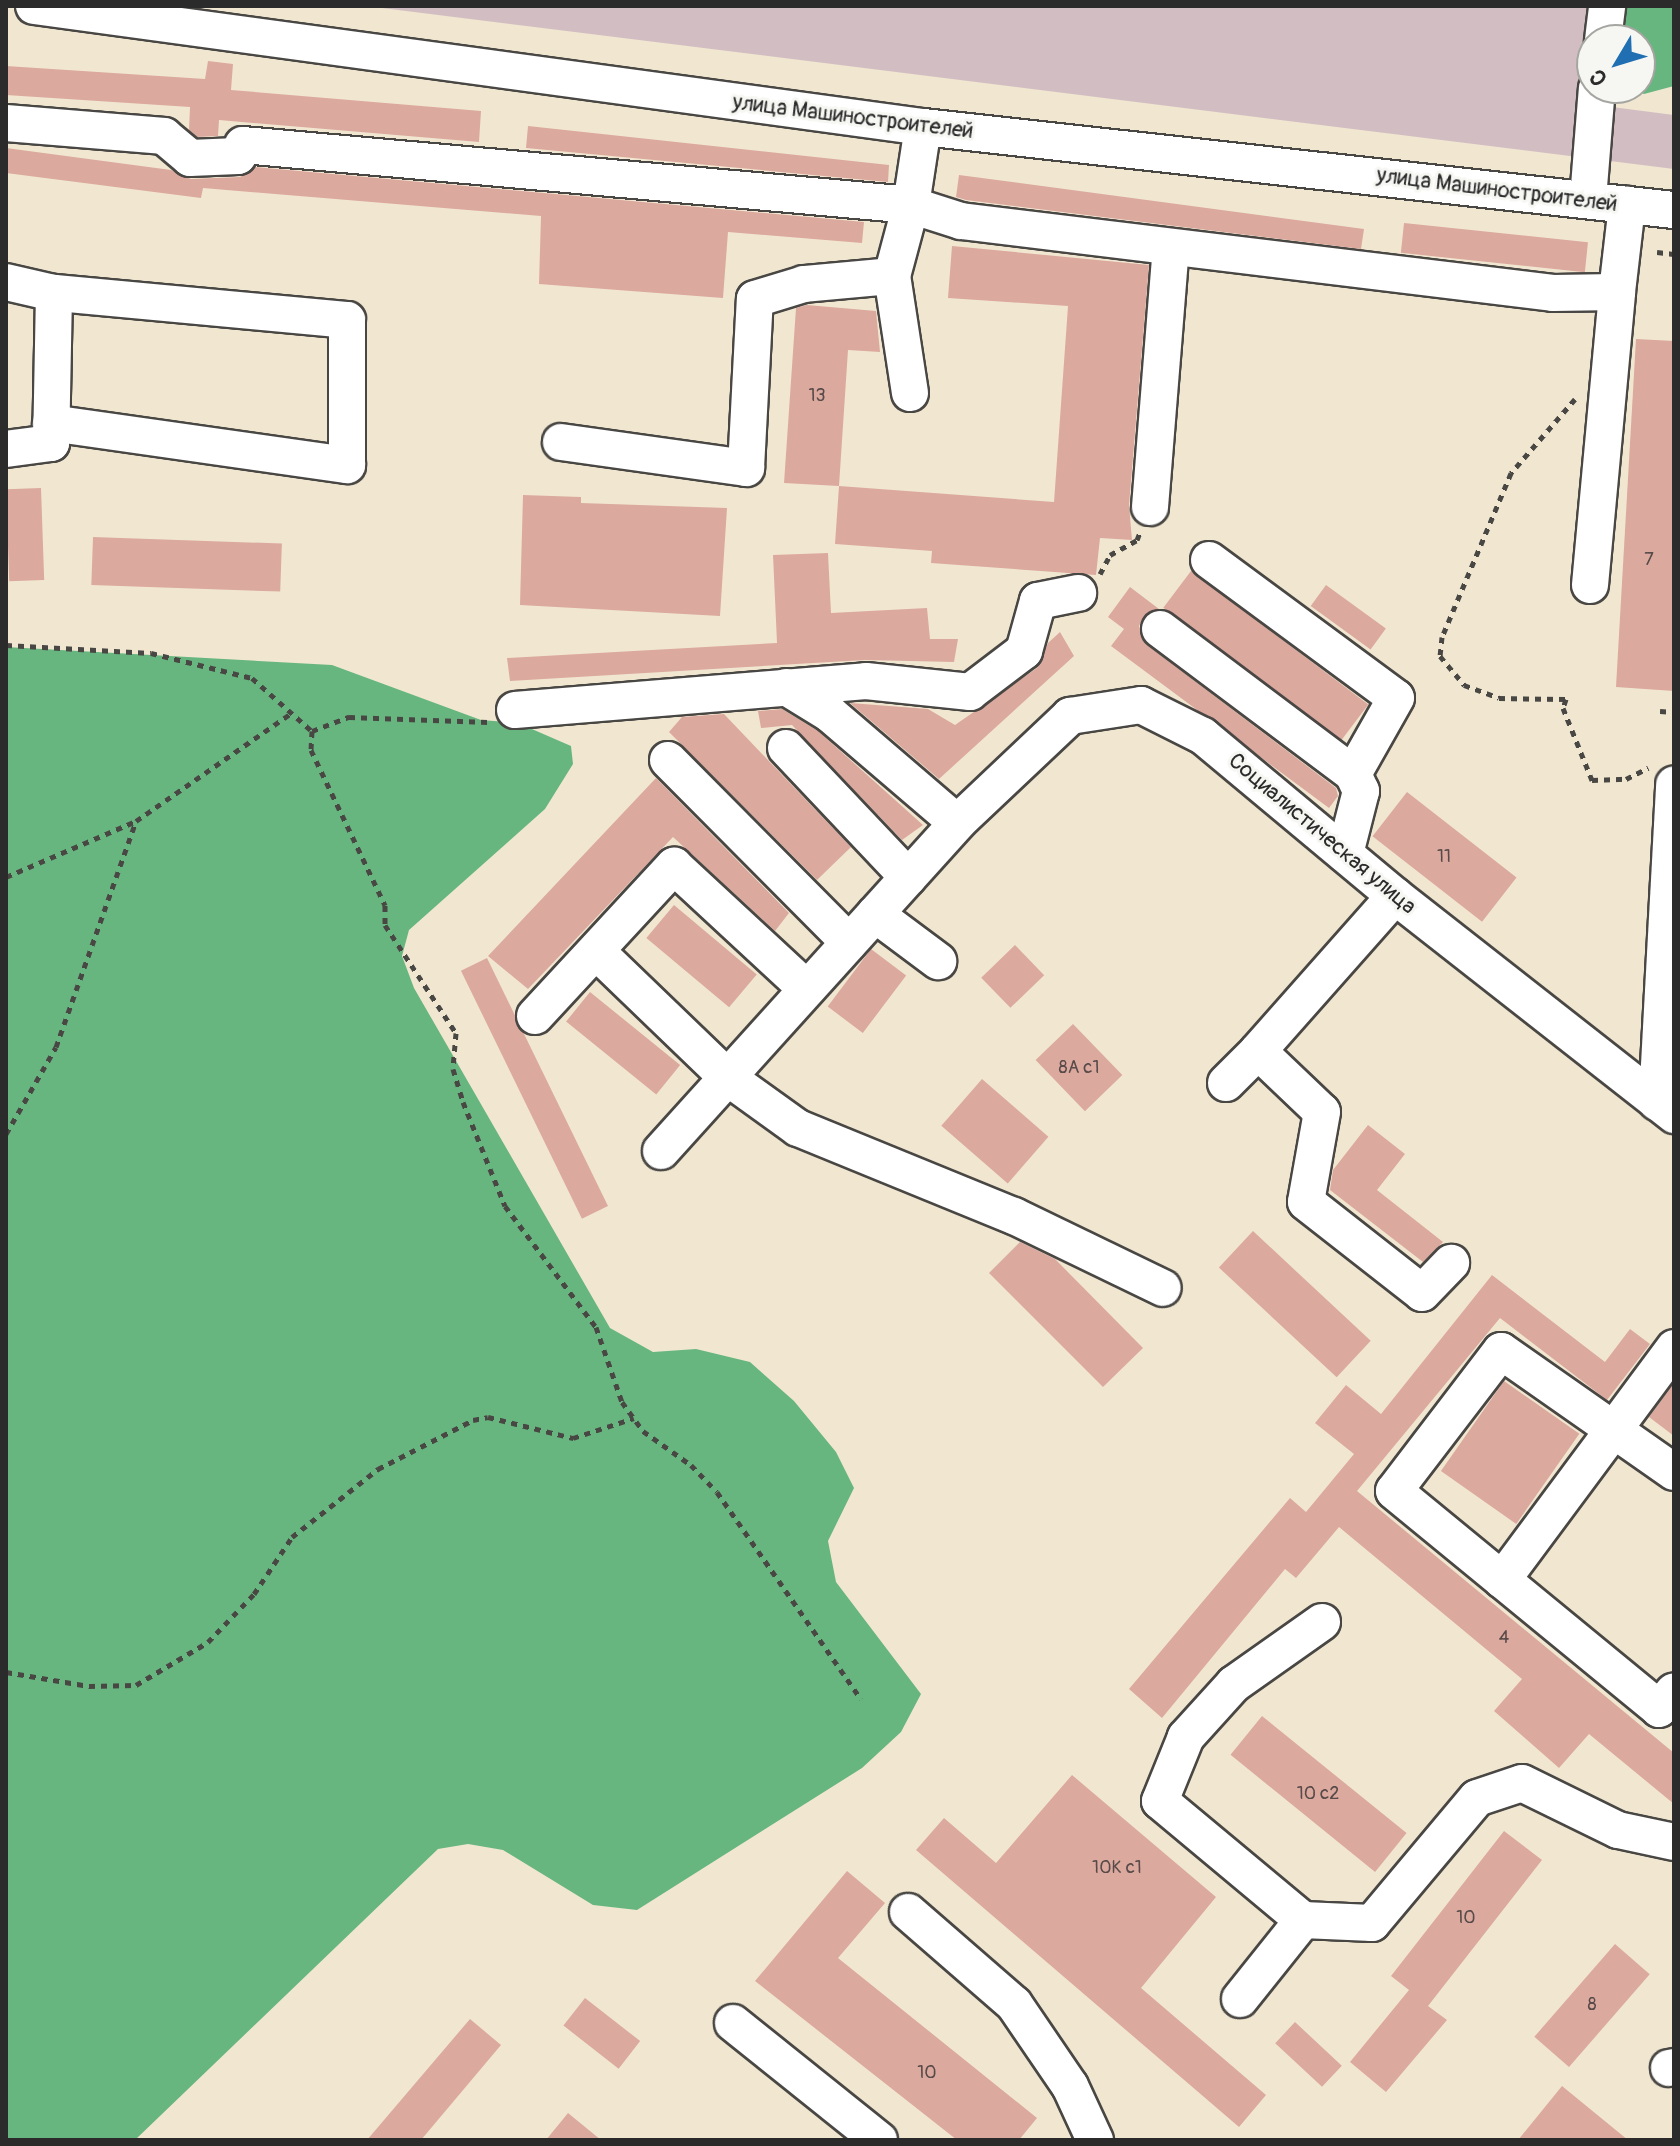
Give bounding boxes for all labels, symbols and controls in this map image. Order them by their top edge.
north arrow [1576,24,1656,104]
text: С [1583,64,1614,92]
street label: улица Машиностроителей [731,89,975,145]
street label: улица Машиностроителей [1375,162,1619,218]
house number: 13 [808,385,826,407]
house number: 7 [1644,549,1654,571]
street label: Социалистическая улица [1223,748,1421,920]
house number: 11 [1437,846,1451,868]
house number: 8А с1 [1059,1057,1099,1079]
house number: 4 [1499,1627,1509,1649]
house number: 10 с2 [1297,1783,1339,1805]
house number: 10К с1 [1092,1857,1142,1879]
house number: 10 [1456,1907,1476,1929]
house number: 8 [1587,1994,1597,2016]
house number: 10 [917,2062,937,2084]

